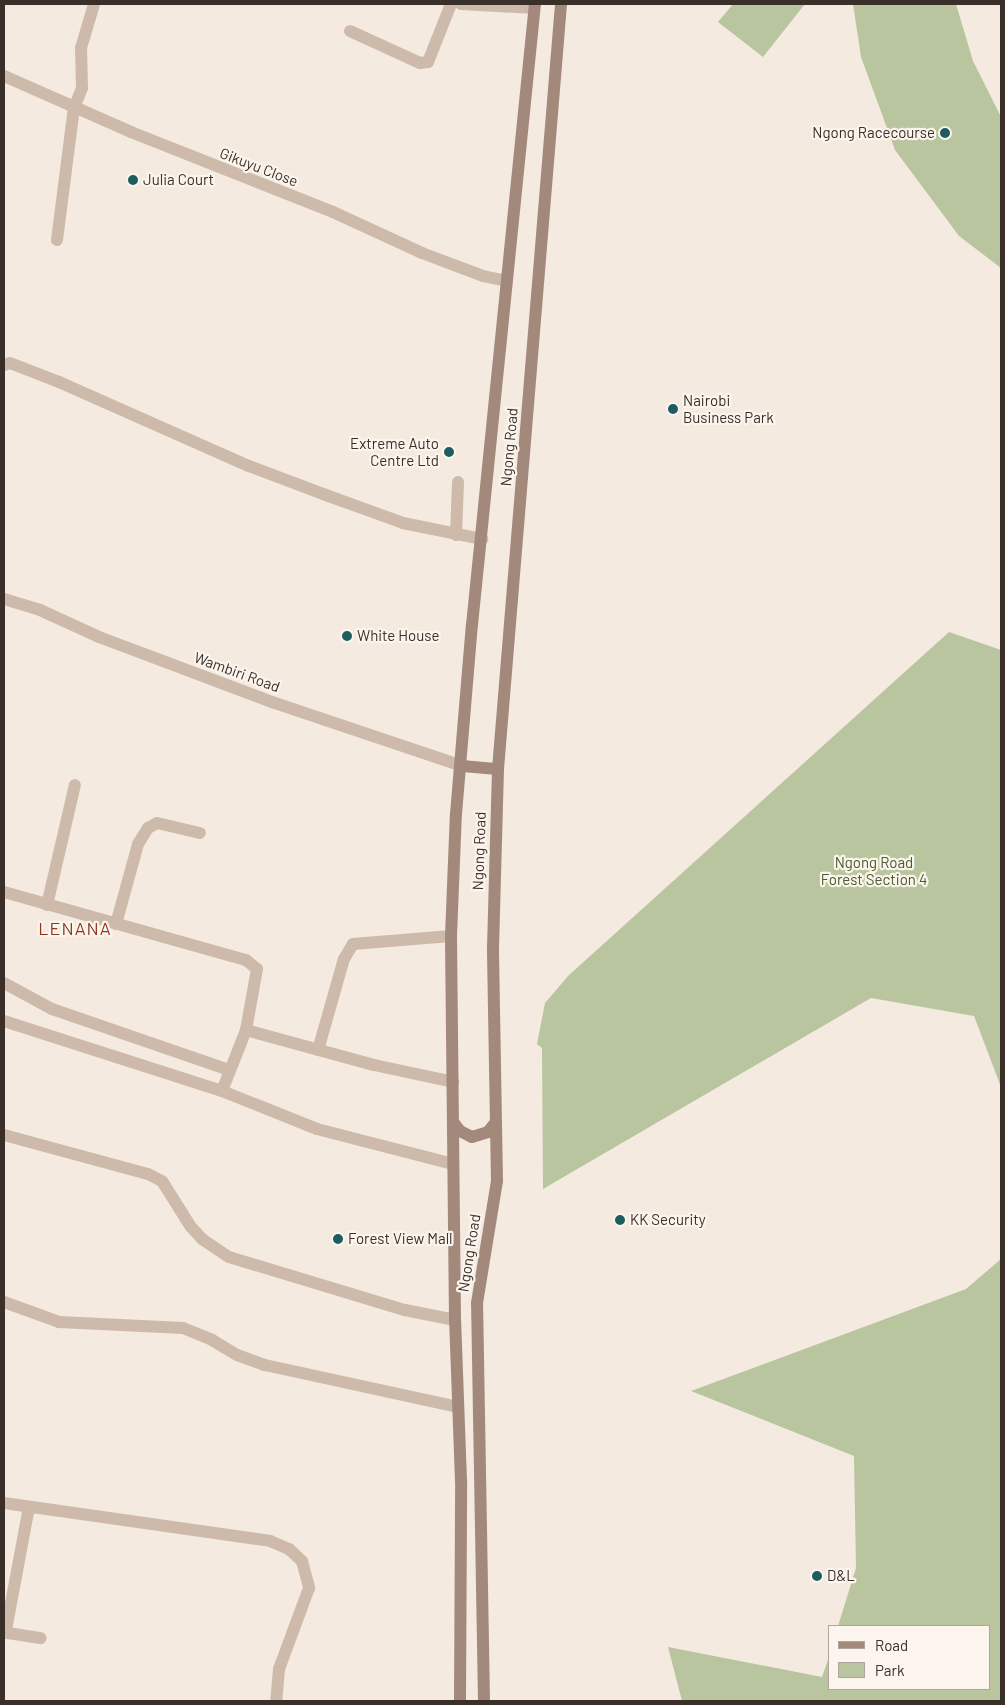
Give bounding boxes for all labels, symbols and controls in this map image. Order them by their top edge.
place label: Ngong Racecourse [812,124,935,142]
marker: Ngong Racecourse [939,127,951,139]
street label: Gikuyu Close [217,144,301,190]
place label: Julia Court [143,171,214,189]
marker: Julia Court [127,174,139,186]
place label: Nairobi Business Park [683,391,774,426]
marker: Nairobi Business Park [667,403,679,415]
street label: Ngong Road [497,407,521,487]
place label: Extreme Auto Centre Ltd [350,434,439,469]
marker: Extreme Auto Centre Ltd [443,446,455,458]
place label: White House [357,627,440,645]
marker: White House [341,630,353,642]
street label: Wambiri Road [192,648,282,696]
street label: Ngong Road [469,811,489,891]
park label: Ngong Road Forest Section 4 [821,853,927,888]
district label: LENANA [38,917,112,939]
place label: KK Security [630,1211,706,1229]
street label: Ngong Road [454,1213,484,1293]
marker: KK Security [614,1214,626,1226]
place label: Forest View Mall [348,1230,453,1248]
marker: Forest View Mall [332,1233,344,1245]
place label: D&L [827,1567,855,1585]
marker: D&L [811,1570,823,1582]
legend [828,1625,990,1690]
text: Road [875,1636,908,1654]
text: Park [875,1661,904,1679]

